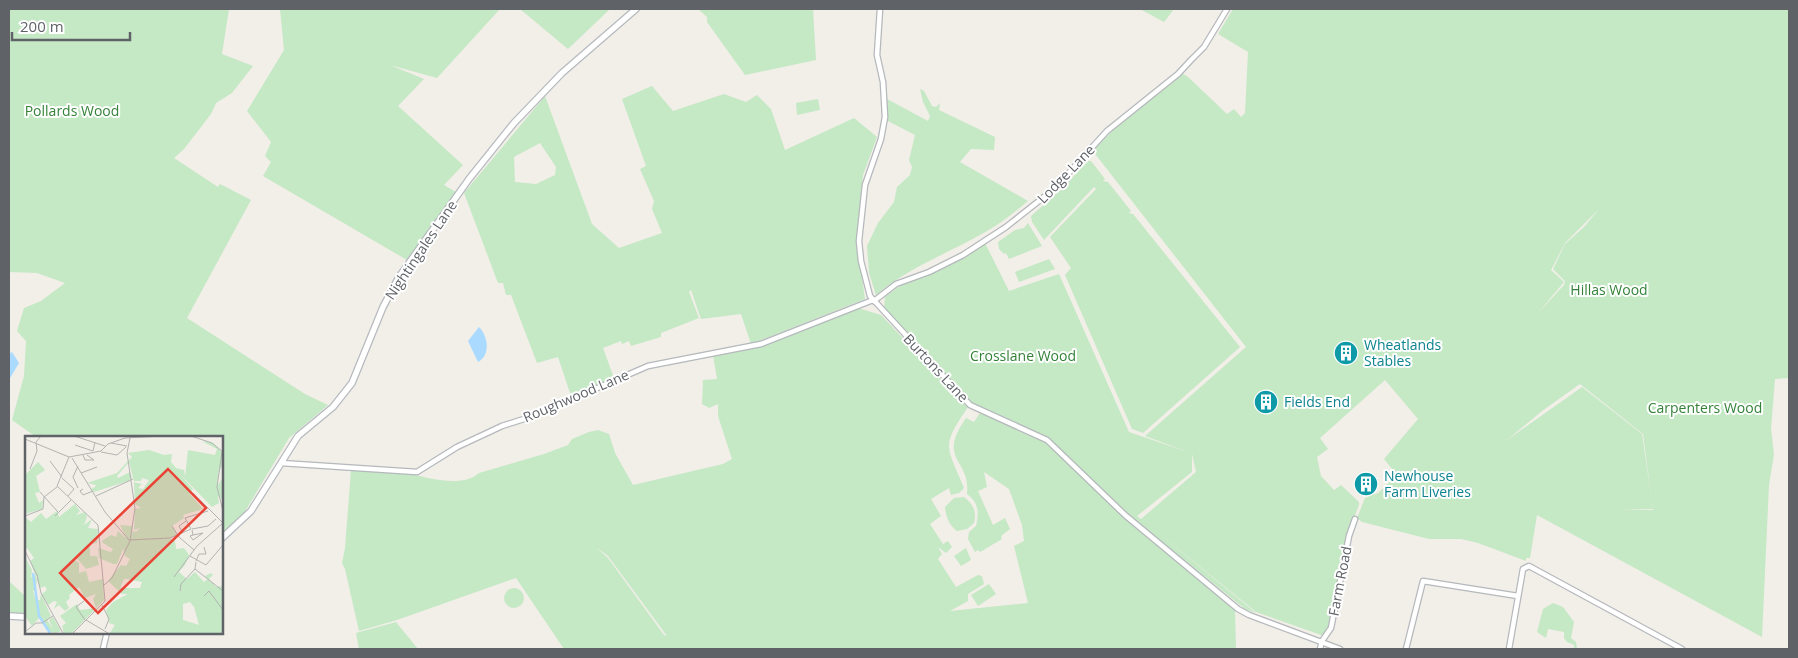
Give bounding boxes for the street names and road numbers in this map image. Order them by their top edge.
street label: Lodge Lane [1033,140,1099,207]
street label: Nightingales Lane [380,196,461,303]
street label: Burtons Lane [900,329,973,406]
street label: Roughwood Lane [520,365,632,426]
street label: Farm Road [1323,544,1356,617]

